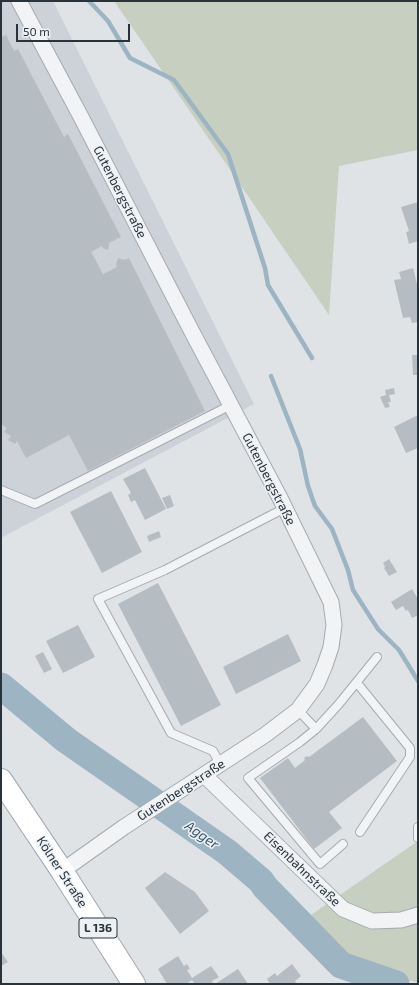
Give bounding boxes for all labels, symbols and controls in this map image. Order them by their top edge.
scale bar [18,16,132,42]
text: 50 m [23,24,50,38]
street label: Gutenbergstraße [90,143,150,241]
street label: Gutenbergstraße [239,430,299,528]
street label: Gutenbergstraße [134,756,228,824]
water label: Agger [182,817,222,853]
street label: Eisenbahnstraße [260,828,344,910]
street label: Kölner Straße [33,834,91,910]
road number: L 136 [79,918,117,938]

